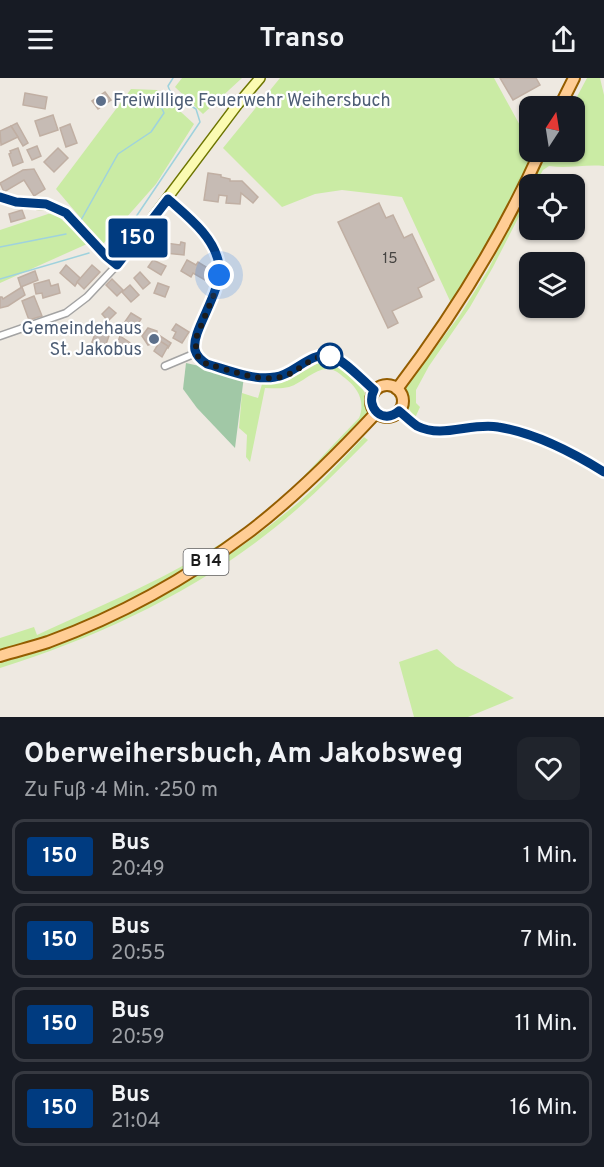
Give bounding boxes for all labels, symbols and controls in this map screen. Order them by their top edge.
text: Transo [260,22,344,56]
icon: menu [24,23,57,56]
icon: share [547,23,580,56]
place label: Freiwillige Feuerwehr Weihersbuch [113,90,391,113]
marker: Freiwillige Feuerwehr Weihersbuch [94,94,108,108]
north arrow [519,96,585,162]
map controls [519,96,585,318]
button: locate [519,174,585,240]
line badge: 150 [104,218,172,258]
text: 150 [121,225,156,252]
house number: 15 [383,250,397,269]
button: layers [519,252,585,318]
your location [204,260,234,290]
place label: Gemeindehaus St. Jakobus [22,318,142,362]
marker: Gemeindehaus St. Jakobus [147,332,161,346]
unlabelled marker [317,343,343,369]
road number: B 14 [184,549,228,575]
text: Oberweihersbuch, Am Jakobsweg [24,737,463,773]
button: heart [517,737,580,800]
text: Zu Fuß · 4 Min. · 250 m [24,778,218,804]
text: Bus [111,830,150,857]
text: 150 [43,843,78,870]
text: 1 Min. [523,843,577,870]
text: 20:49 [111,857,165,883]
text: Bus [111,914,150,941]
text: 150 [43,927,78,954]
text: 7 Min. [520,927,577,954]
text: 20:55 [111,941,165,967]
text: Bus [111,998,150,1025]
text: 150 [43,1011,78,1038]
text: 11 Min. [515,1011,577,1038]
text: 20:59 [111,1025,165,1051]
text: Bus [111,1082,150,1109]
text: 150 [43,1095,78,1122]
text: 16 Min. [510,1095,577,1122]
text: 21:04 [111,1109,160,1135]

